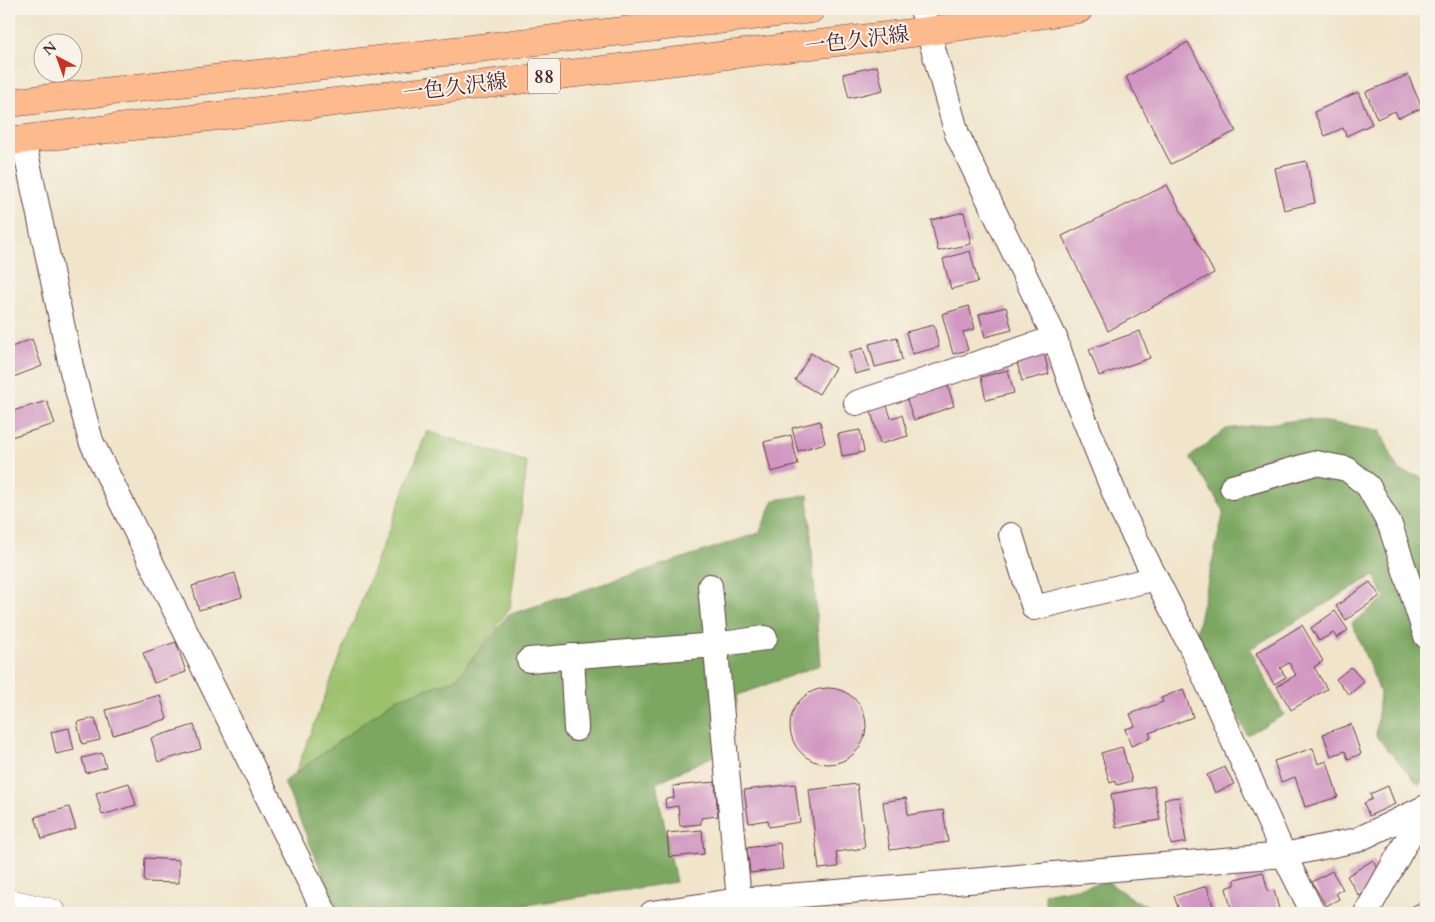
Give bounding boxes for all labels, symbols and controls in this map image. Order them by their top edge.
street label: 一色久沢線 [803,20,911,61]
north arrow [32,32,82,82]
text: N [39,37,61,60]
road number: 88 [528,58,560,94]
street label: 一色久沢線 [401,67,509,108]

